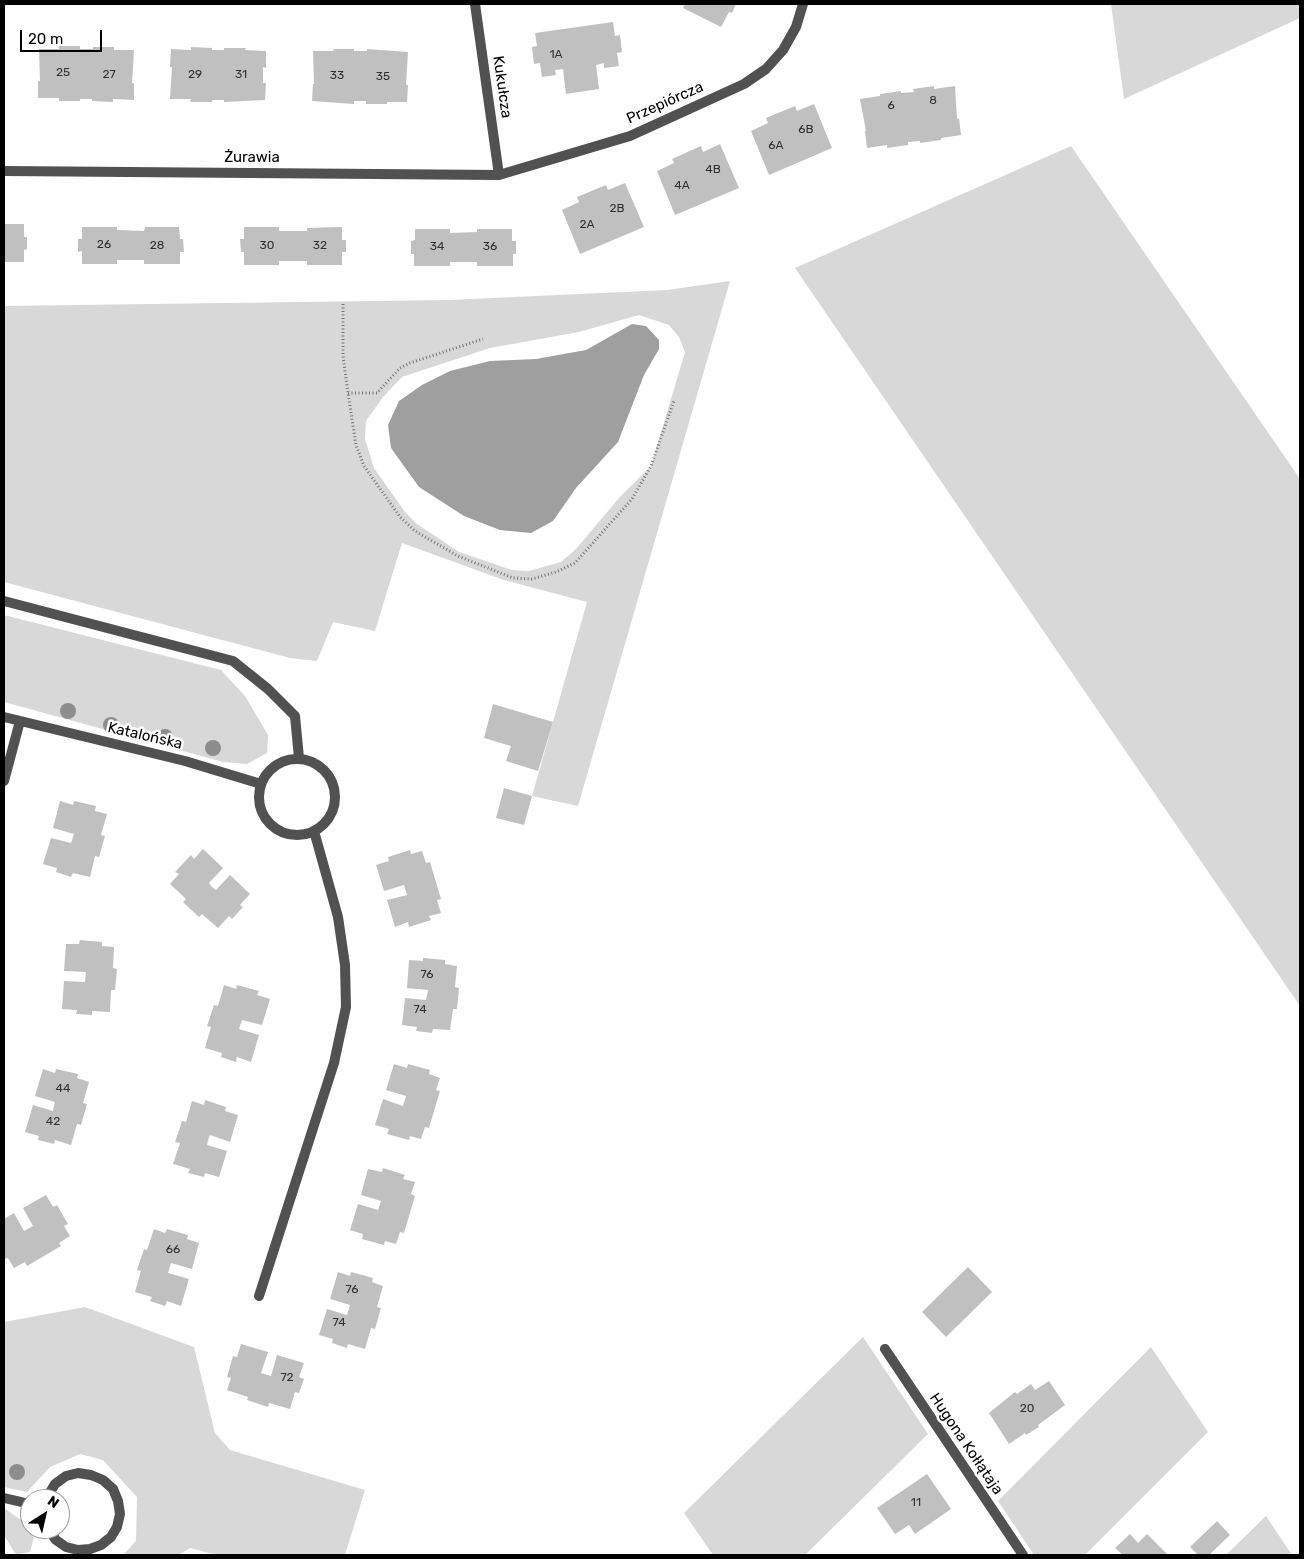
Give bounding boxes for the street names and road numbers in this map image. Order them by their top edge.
street label: Kukułcza [489,55,515,119]
street label: Przepiórcza [624,78,706,128]
street label: Żurawia [224,149,280,167]
street label: Katalońska [106,719,184,753]
street label: Hugona Kołłątaja [925,1390,1007,1498]

